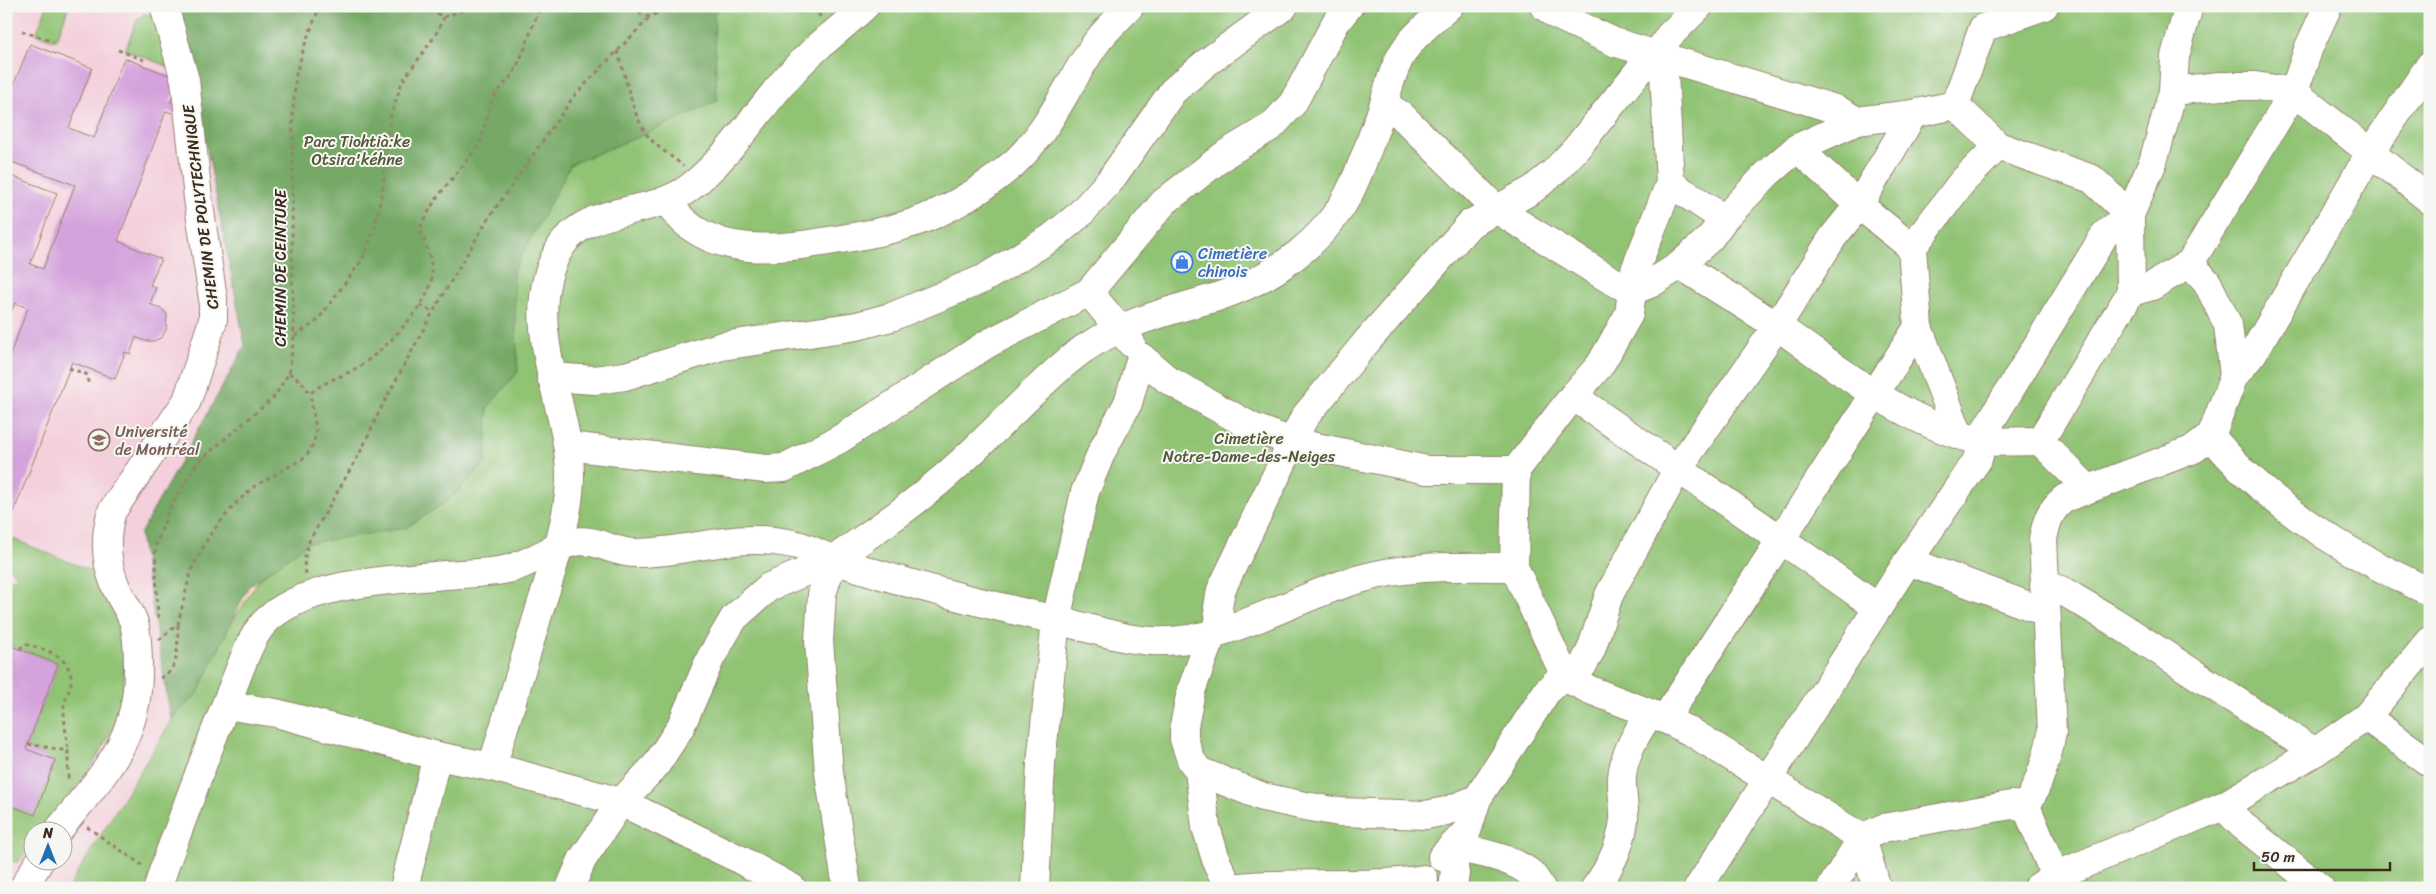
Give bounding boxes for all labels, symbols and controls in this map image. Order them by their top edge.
street label: CHEMIN DE POLYTECHNIQUE [173,102,227,311]
park label: Parc Tiohtià:ke Otsira'kéhne [304,127,410,174]
street label: CHEMIN DE CEINTURE [266,188,295,347]
place label: Cimetière chinois [1198,239,1267,286]
shop icon: Cimetière chinois [1170,250,1194,274]
place label: Université de Montréal [115,417,200,464]
park label: Cimetière Notre-Dame-des-Neiges [1163,424,1336,471]
school or university icon: Université de Montréal [87,428,111,452]
text: N [42,821,53,846]
north arrow [22,822,72,872]
scale bar [2254,839,2390,871]
text: 50 m [2261,844,2296,870]

